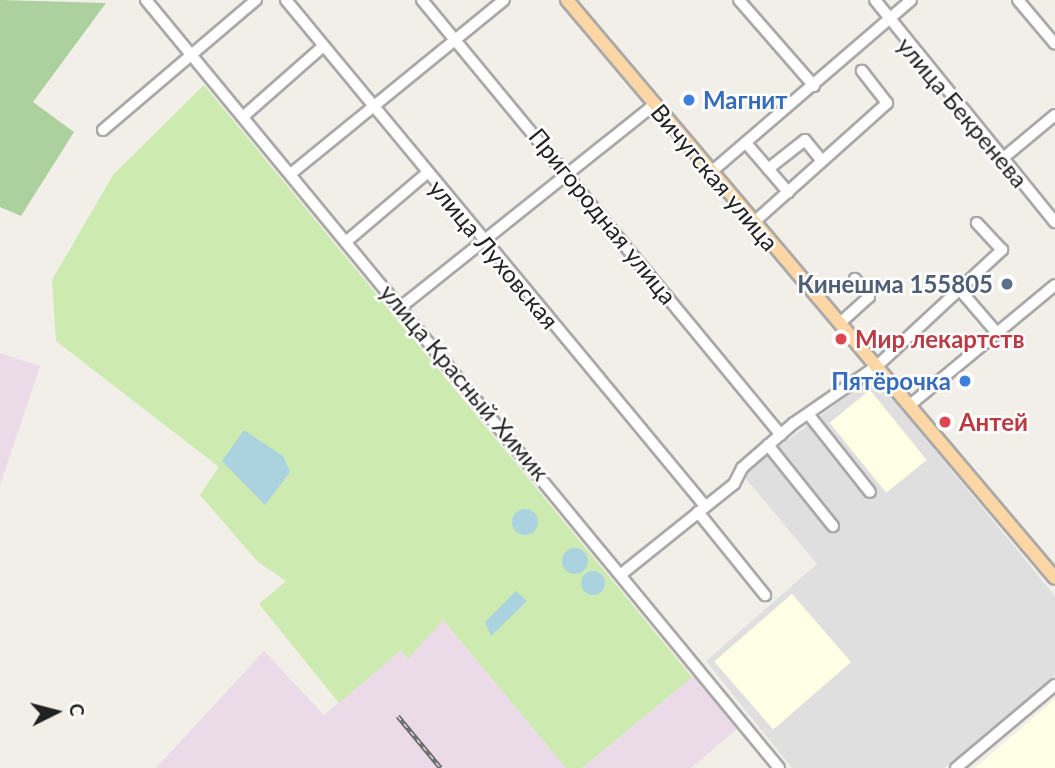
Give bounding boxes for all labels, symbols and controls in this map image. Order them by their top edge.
street label: улица Бекренева [892,31,1034,193]
place label: Магнит [703,86,788,114]
marker: Магнит [681,92,697,108]
street label: Вичугская улица [645,98,785,256]
street label: Пригородная улица [523,122,683,310]
street label: улица Луховская [423,174,565,334]
place label: Кинешма 155805 [797,270,993,298]
marker: Кинешма 155805 [999,276,1015,292]
street label: улица Красный Химик [374,278,556,486]
place label: Мир лекартств [855,325,1025,353]
marker: Мир лекартств [833,331,849,347]
place label: Пятёрочка [831,367,951,395]
marker: Пятёрочка [957,373,973,389]
place label: Антей [959,408,1028,436]
marker: Антей [937,414,953,430]
north arrow [21,677,91,747]
text: С [65,702,89,717]

